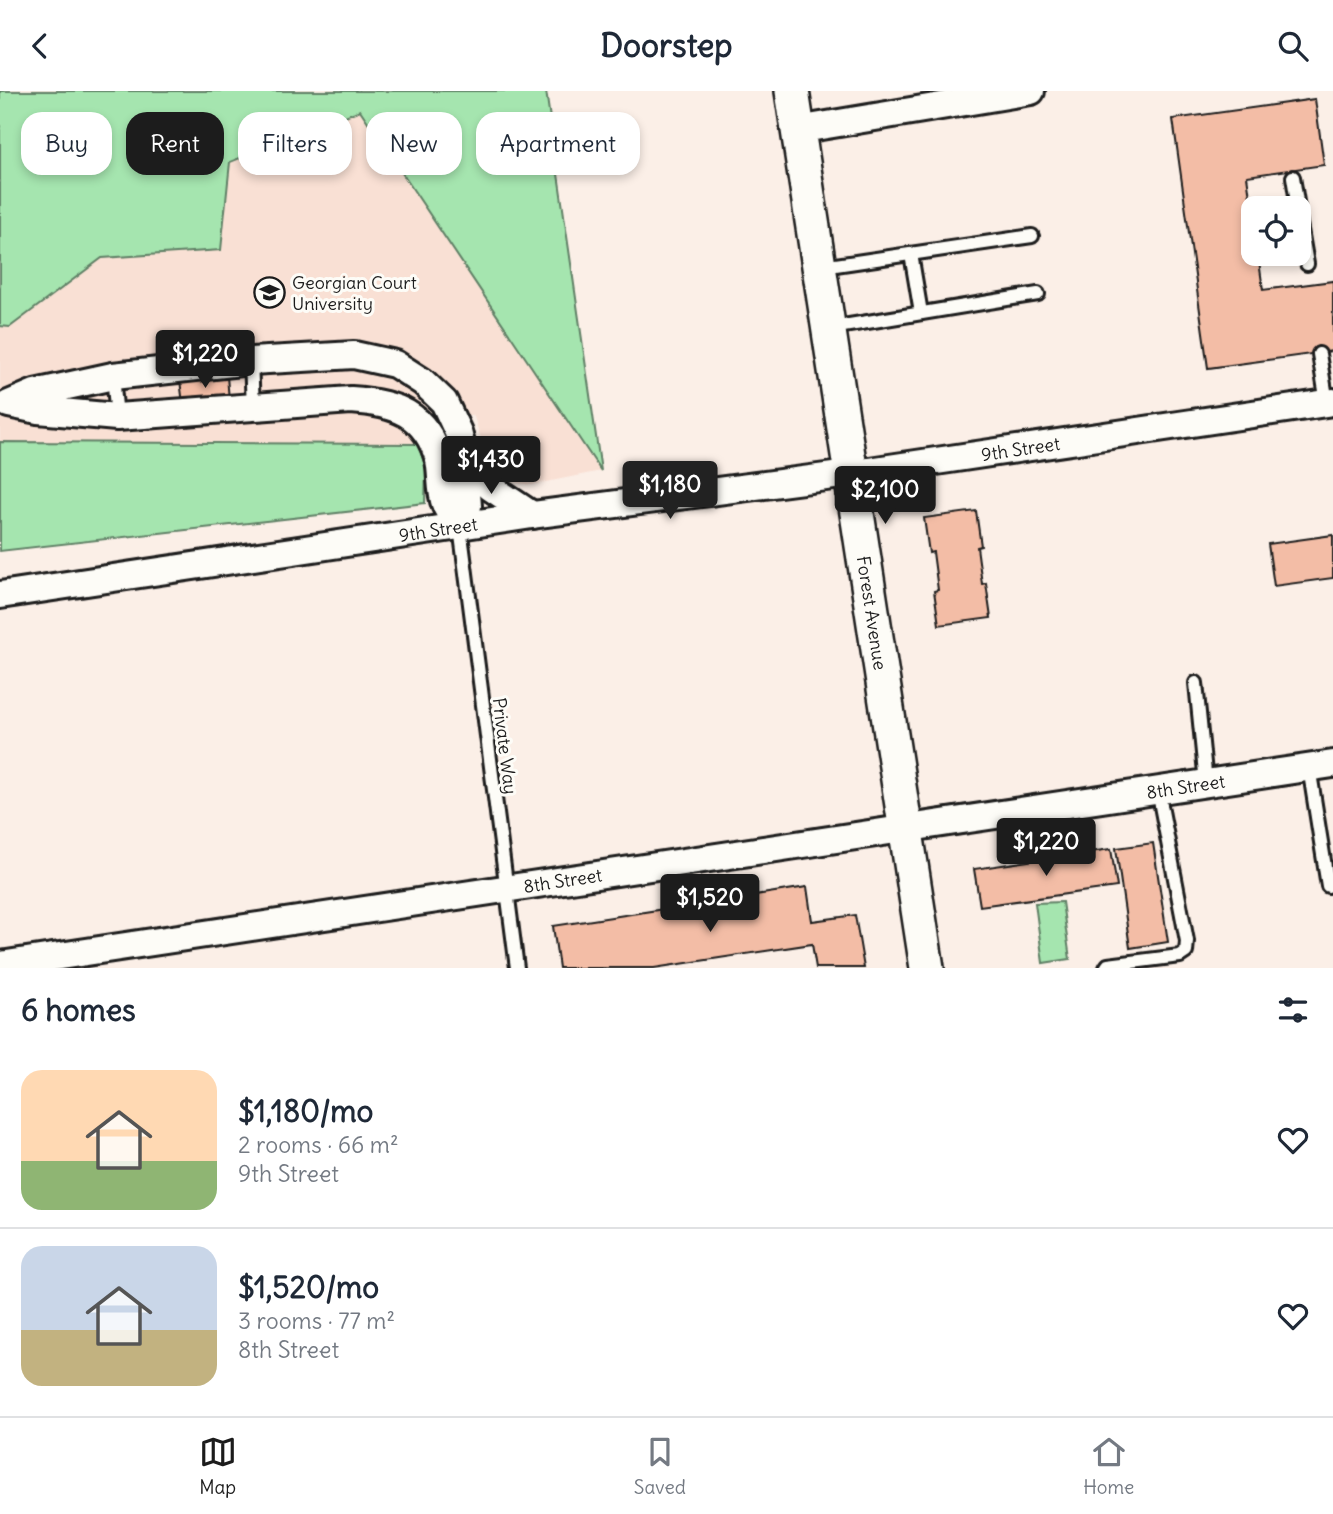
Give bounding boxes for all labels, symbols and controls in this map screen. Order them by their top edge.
text: Doorstep [600,25,733,66]
icon: back [21,27,59,65]
icon: search [1274,27,1312,65]
chip: Buy [21,112,112,175]
chip: Rent [126,112,224,175]
chip: Filters [238,112,352,175]
chip: New [366,112,462,175]
chip: Apartment [476,112,640,175]
map controls [1241,196,1311,266]
button: locate [1241,196,1311,266]
place label: Georgian Court University [292,271,417,315]
school or university icon: Georgian Court University [252,275,286,309]
pin: $1,220 [148,331,262,390]
text: $1,220 [172,338,238,367]
street label: 9th Street [980,431,1061,466]
pin: $1,430 [434,437,548,496]
text: $1,430 [457,444,525,473]
pin: $1,180 [613,461,727,521]
pin: $2,100 [828,467,942,526]
text: $1,180 [639,469,701,498]
text: $2,100 [851,474,919,503]
street label: 9th Street [397,512,479,546]
street label: Forest Avenue [852,554,892,671]
street label: Private Way [488,696,522,796]
street label: 8th Street [1145,769,1226,804]
pin: $1,220 [989,819,1103,878]
text: $1,220 [1013,826,1079,855]
street label: 8th Street [522,863,604,897]
pin: $1,520 [653,875,767,934]
text: $1,520 [676,882,744,911]
text: 6 homes [21,991,136,1029]
icon: filters [1274,991,1312,1029]
text: $1,180/mo [238,1092,373,1130]
icon: home [77,1098,161,1182]
icon: heart [1274,1121,1312,1159]
text: 2 rooms · 66 m² [238,1130,399,1159]
text: 9th Street [238,1159,339,1188]
text: $1,520/mo [238,1268,379,1306]
icon: home [77,1274,161,1358]
icon: heart [1274,1297,1312,1335]
text: 3 rooms · 77 m² [238,1306,395,1335]
text: 8th Street [238,1335,339,1364]
tab: Map [199,1433,237,1499]
tab: Saved [634,1433,686,1499]
tab: Home [1083,1433,1134,1499]

